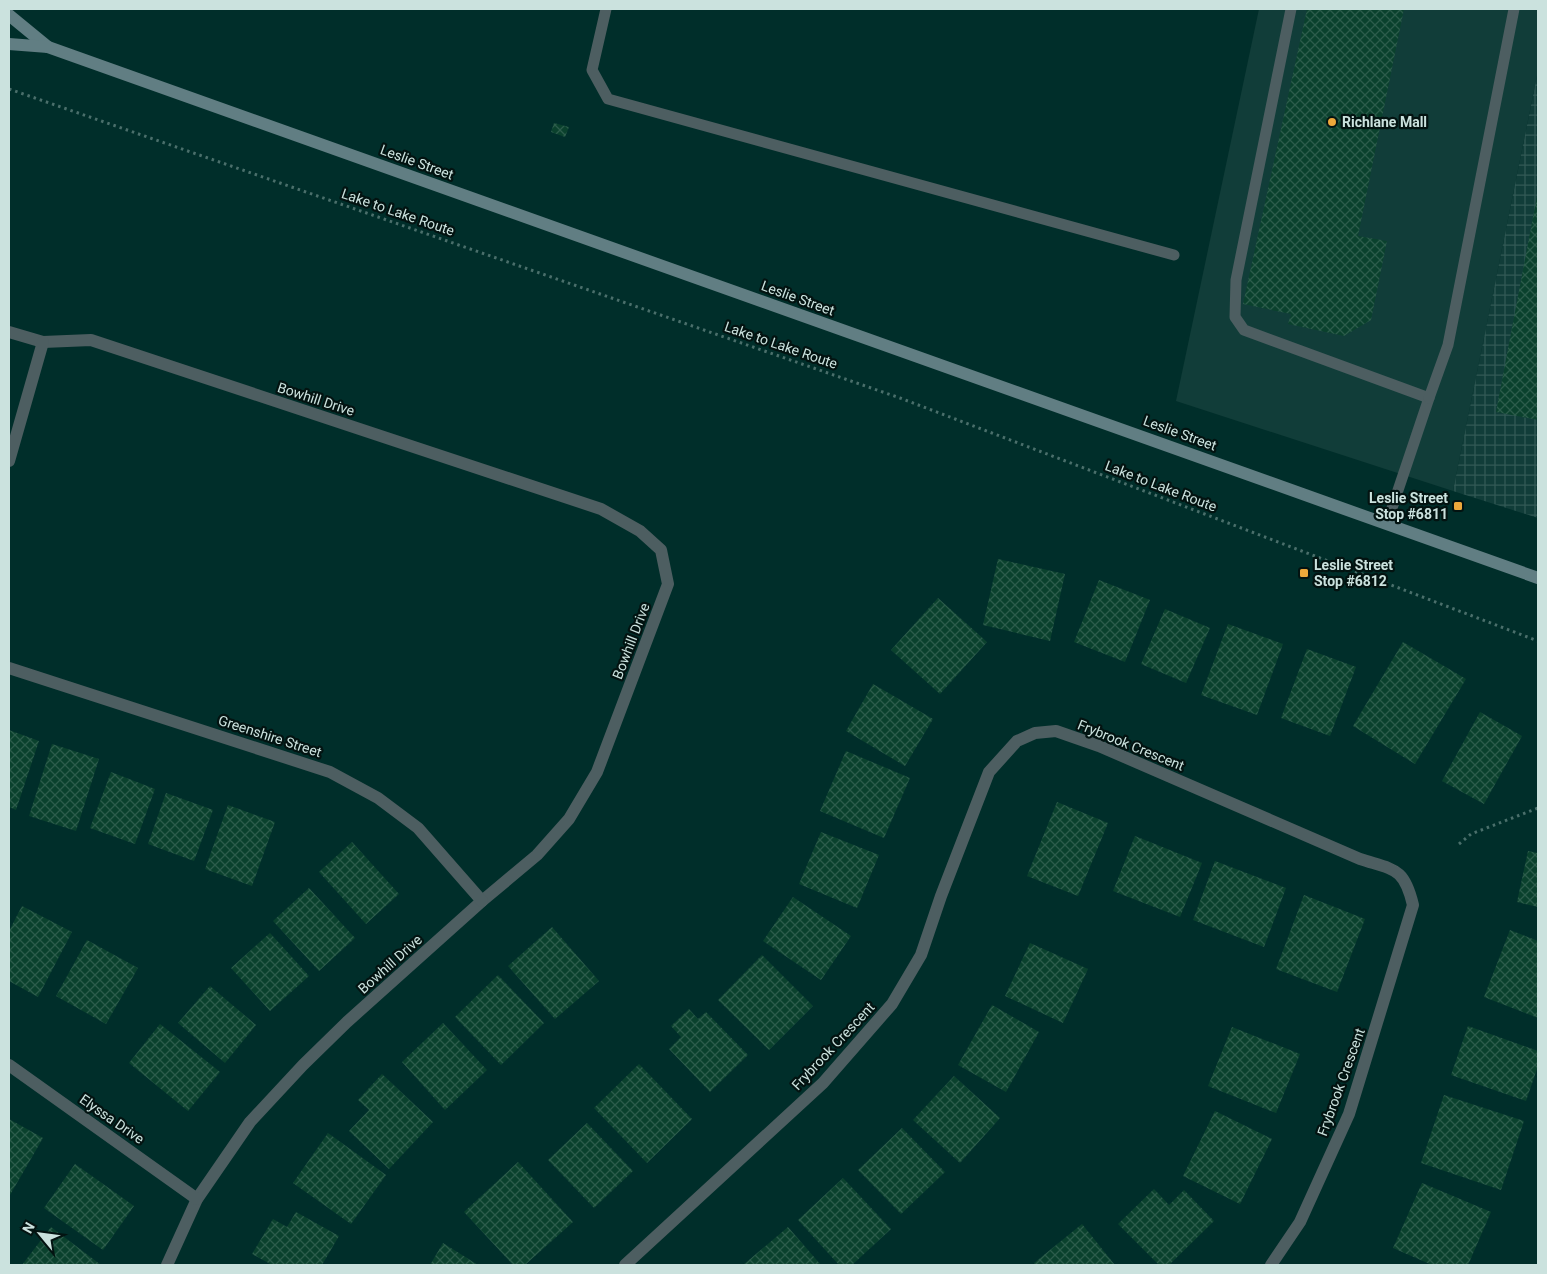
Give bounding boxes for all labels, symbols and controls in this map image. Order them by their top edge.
place label: Richlane Mall [1342,114,1427,130]
marker: Richlane Mall [1326,116,1338,128]
street label: Leslie Street [378,141,456,183]
street label: Lake to Lake Route [339,185,457,239]
street label: Leslie Street [759,277,837,319]
street label: Lake to Lake Route [722,318,840,372]
street label: Bowhill Drive [275,379,357,419]
street label: Leslie Street [1141,412,1219,454]
street label: Lake to Lake Route [1103,457,1219,515]
place label: Leslie Street Stop #6811 [1369,490,1448,522]
marker: Leslie Street Stop #6811 [1452,500,1464,512]
place label: Leslie Street Stop #6812 [1314,557,1393,589]
marker: Leslie Street Stop #6812 [1298,567,1310,579]
street label: Bowhill Drive [609,601,653,681]
street label: Greenshire Street [216,712,324,760]
street label: Frybrook Crescent [1075,716,1187,774]
street label: Bowhill Drive [355,931,425,997]
street label: Frybrook Crescent [788,999,878,1093]
street label: Frybrook Crescent [1314,1026,1368,1138]
street label: Elyssa Drive [77,1091,147,1147]
north arrow [15,1209,65,1259]
text: N [19,1219,38,1236]

